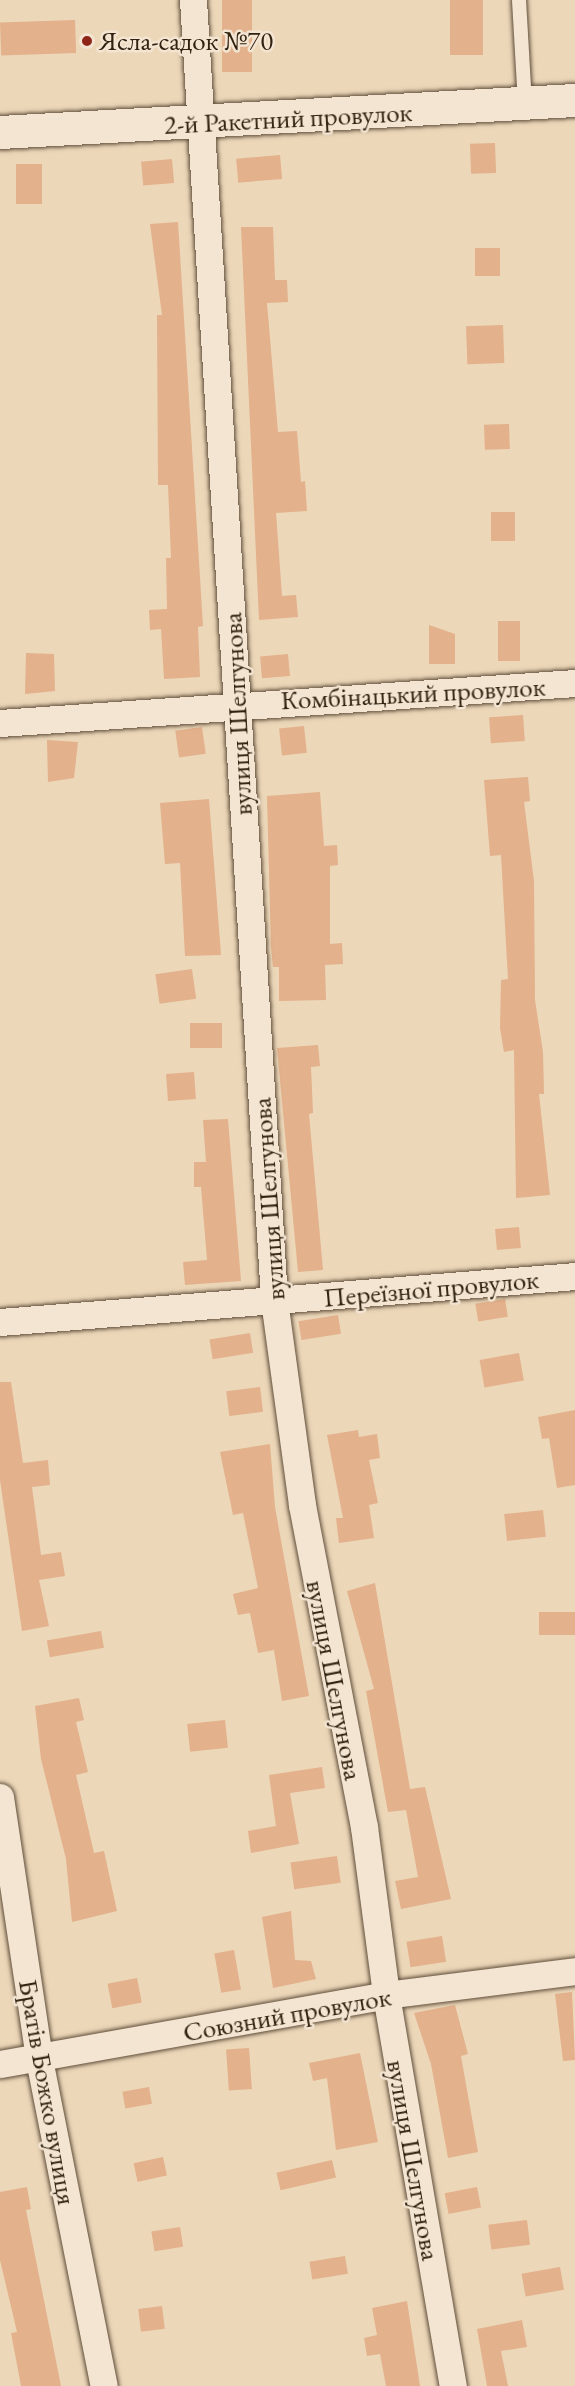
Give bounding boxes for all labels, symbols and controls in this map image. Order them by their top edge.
place label: Ясла-садок №70 [99,25,273,57]
marker: Ясла-садок №70 [80,34,94,48]
street label: 2-й Ракетний провулок [163,95,413,141]
street label: вулиця Шелгунова [216,612,258,816]
street label: Комбінацький провулок [280,670,546,716]
street label: вулиця Шелгунова [245,1096,291,1302]
street label: Переїзної провулок [322,1262,540,1314]
street label: вулиця Шелгунова [300,1577,370,1783]
street label: Братів Божко вулиця [12,1977,84,2207]
street label: Союзний провулок [180,1980,394,2048]
street label: вулиця Шелгунова [380,2057,448,2263]

